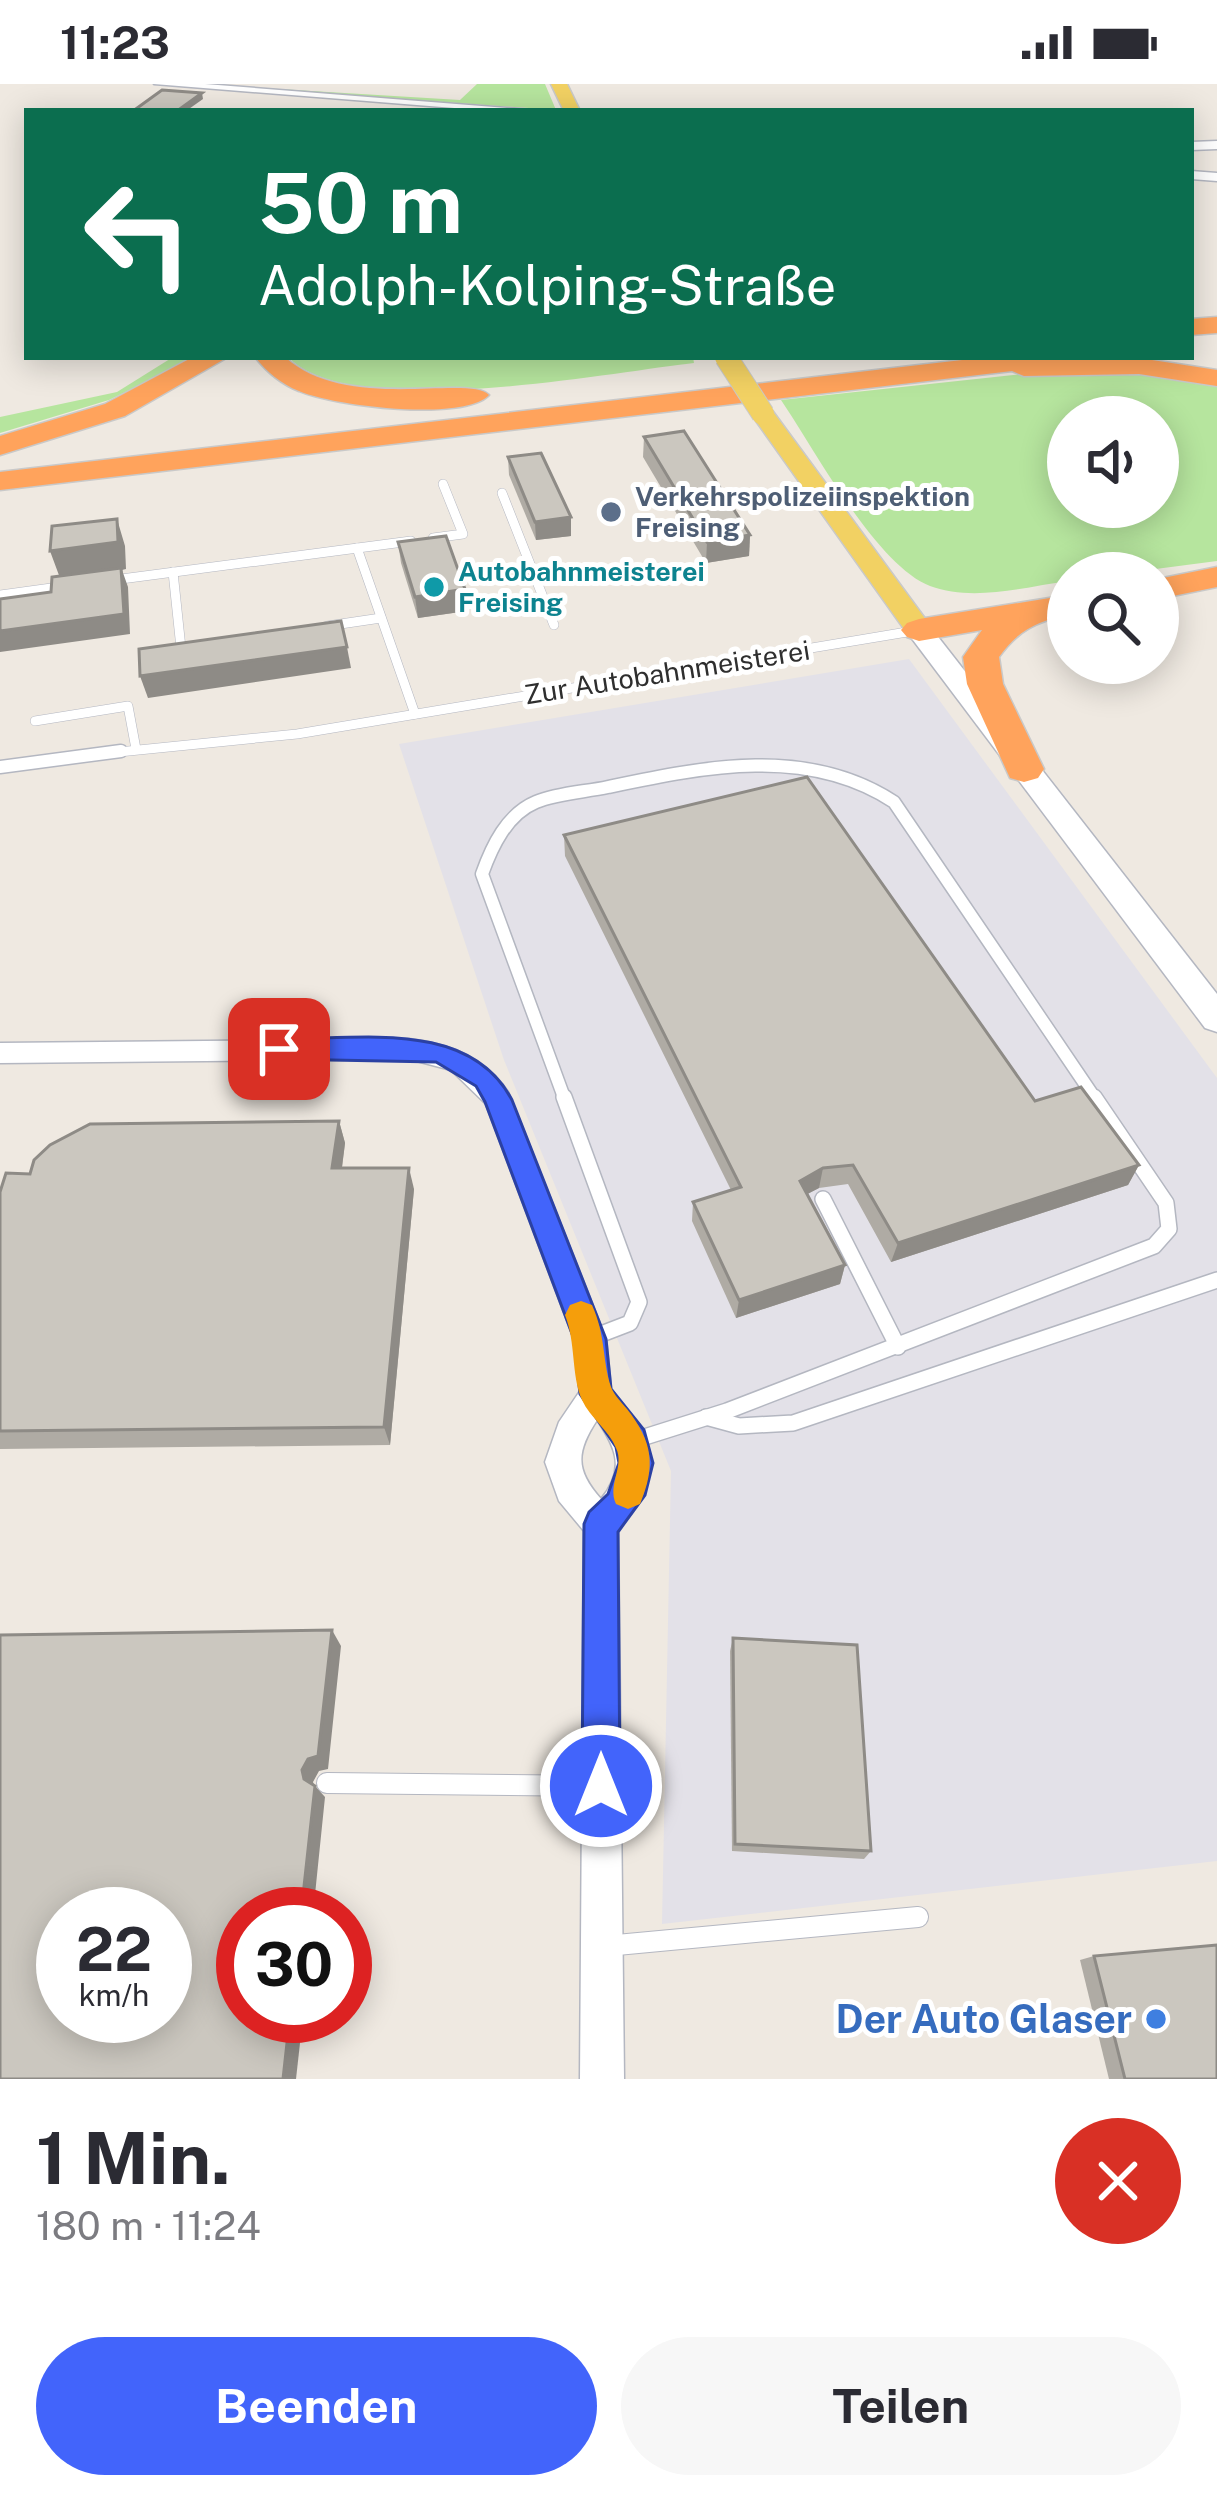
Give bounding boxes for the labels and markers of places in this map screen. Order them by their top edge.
place label: Verkehrspolizeiinspektion Freising [635,480,970,543]
marker: Verkehrspolizeiinspektion Freising [598,499,624,525]
place label: Autobahnmeisterei Freising [458,555,705,618]
marker: Autobahnmeisterei Freising [421,574,447,600]
pin [228,998,330,1100]
place label: Der Auto Glaser [836,1996,1132,2042]
marker: Der Auto Glaser [1143,2006,1169,2032]

